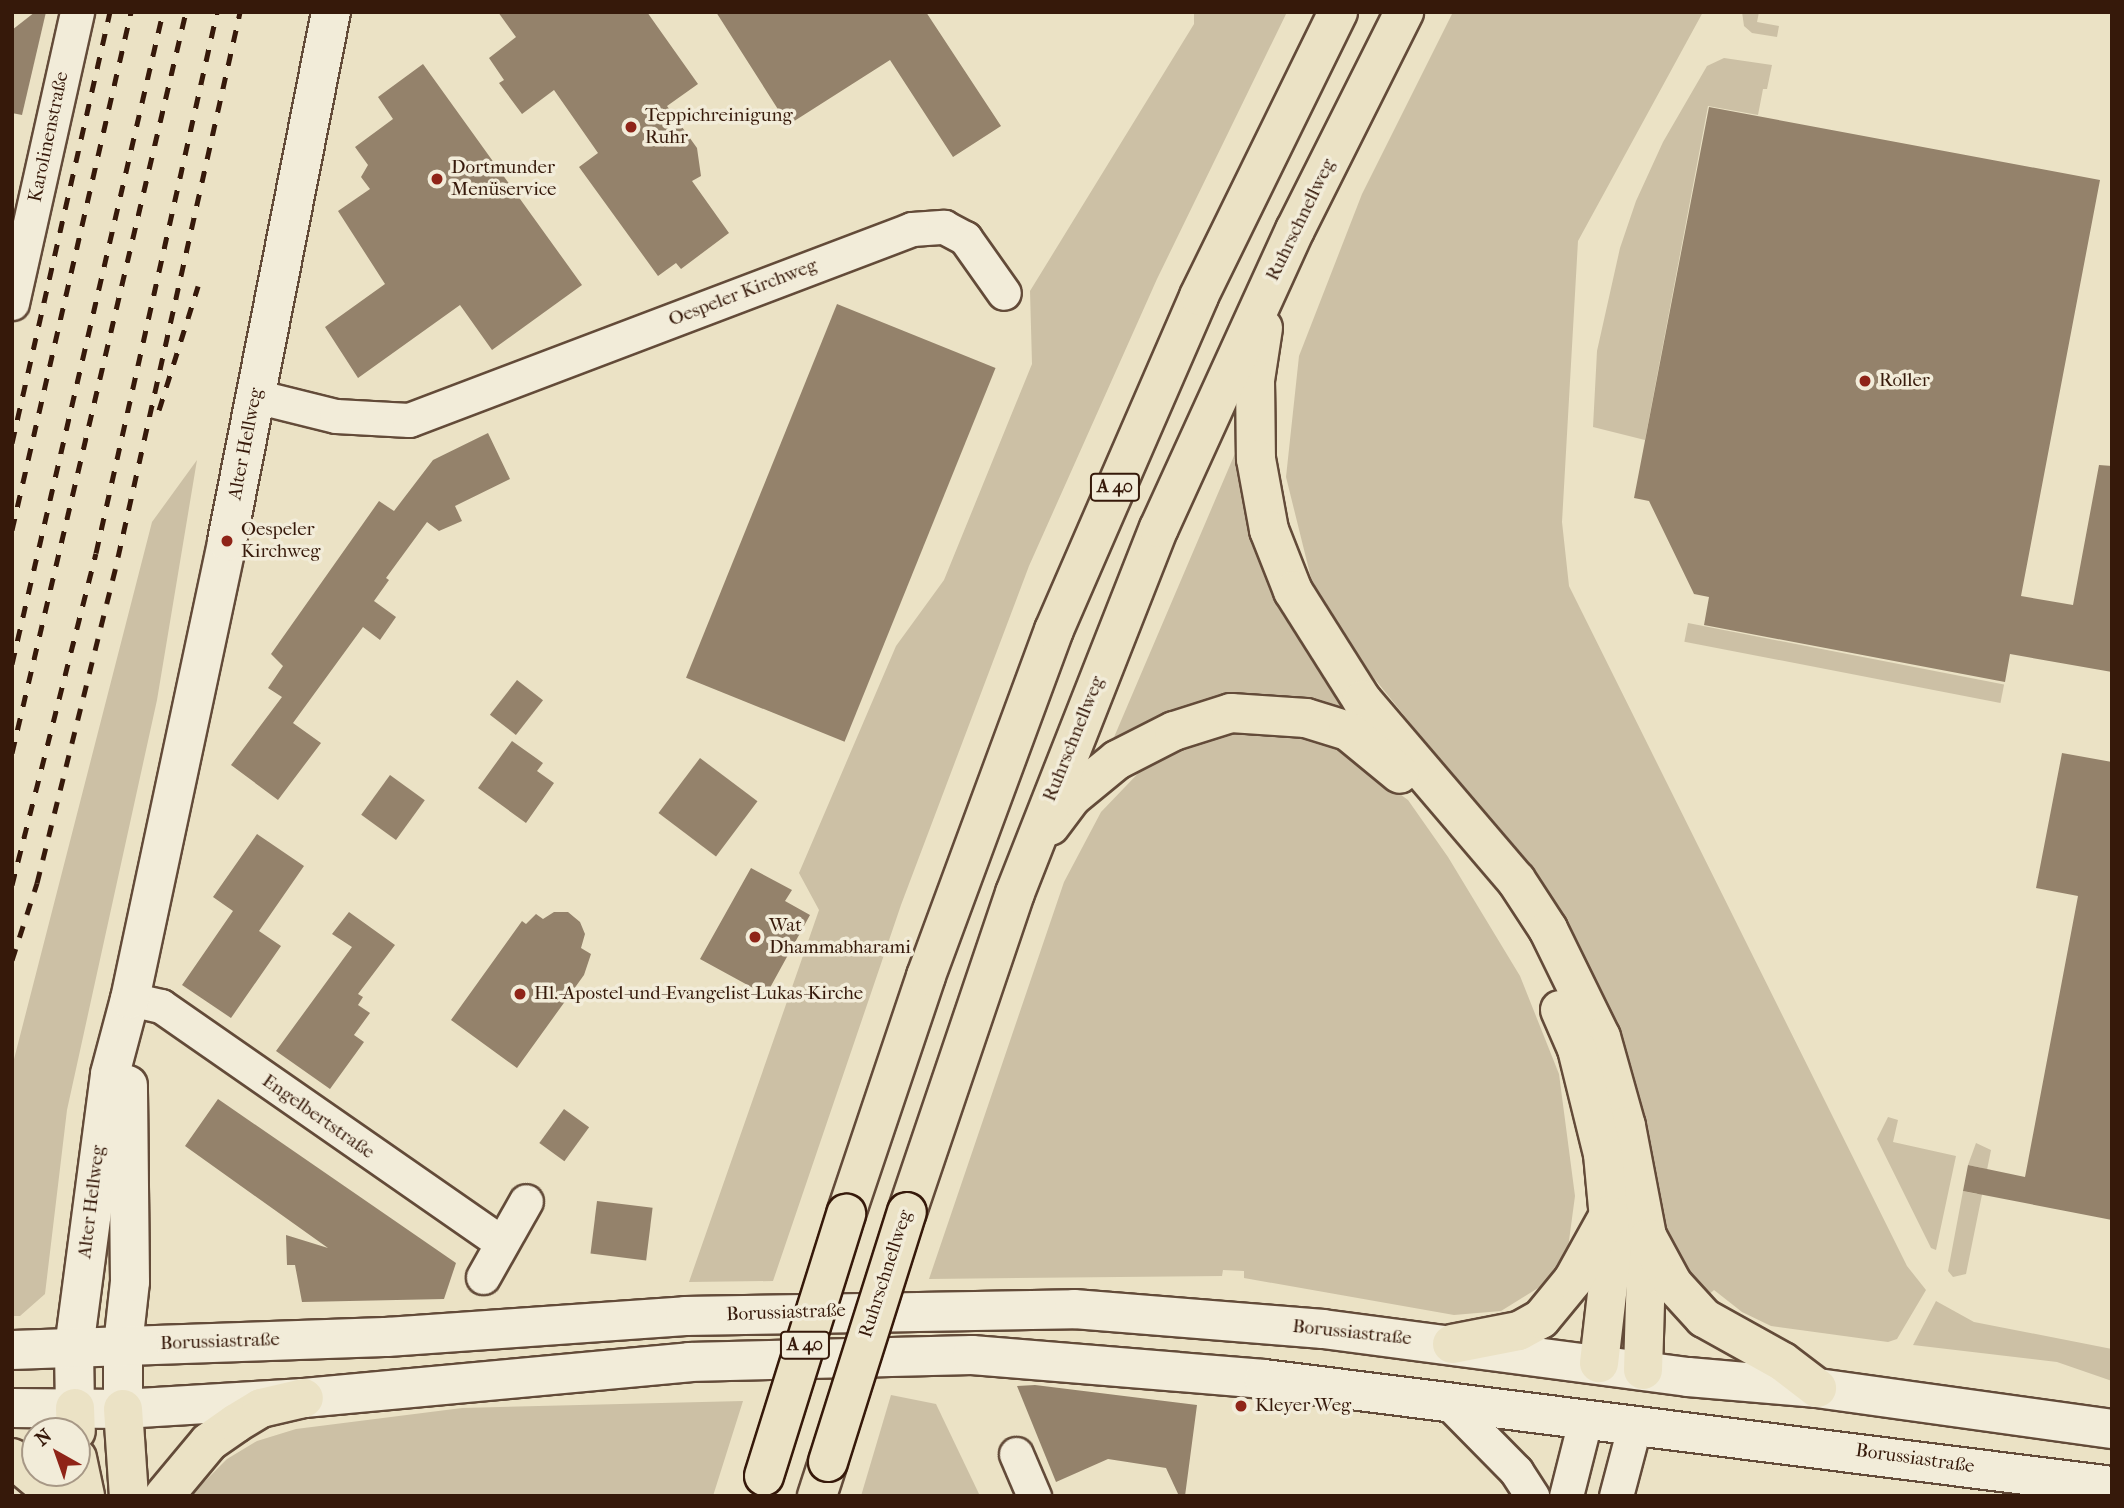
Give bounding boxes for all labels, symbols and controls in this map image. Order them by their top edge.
street label: Karolinenstraße [24,70,74,204]
place label: Teppichreinigung Ruhr [645,105,793,149]
marker: Teppichreinigung Ruhr [623,119,639,135]
street label: Ruhrschnellweg [1262,155,1340,285]
place label: Dortmunder Menüservice [451,157,556,201]
marker: Dortmunder Menüservice [429,171,445,187]
street label: Oespeler Kirchweg [666,254,820,332]
place label: Roller [1879,370,1930,392]
marker: Roller [1857,373,1873,389]
street label: Alter Hellweg [224,386,268,502]
road number: A 40 [1089,472,1141,502]
place label: Oespeler Kirchweg [241,519,320,563]
marker: Oespeler Kirchweg [219,533,235,549]
street label: Ruhrschnellweg [1039,673,1109,805]
place label: Wat Dhammabharami [769,915,911,959]
marker: Wat Dhammabharami [747,929,763,945]
place label: Hl.-Apostel-und-Evangelist-Lukas-Kirche [534,983,863,1005]
marker: Hl.-Apostel-und-Evangelist-Lukas-Kirche [512,986,528,1002]
street label: Engelbertstraße [257,1070,379,1164]
street label: Alter Hellweg [74,1144,110,1260]
street label: Ruhrschnellweg [855,1207,917,1341]
street label: Borussiastraße [726,1300,846,1326]
street label: Borussiastraße [1291,1315,1413,1351]
street label: Borussiastraße [160,1329,280,1355]
road number: A 40 [779,1330,831,1360]
place label: Kleyer Weg [1255,1395,1351,1417]
marker: Kleyer Weg [1233,1398,1249,1414]
north arrow [21,1417,91,1487]
text: N [31,1424,56,1451]
street label: Borussiastraße [1854,1439,1976,1479]

